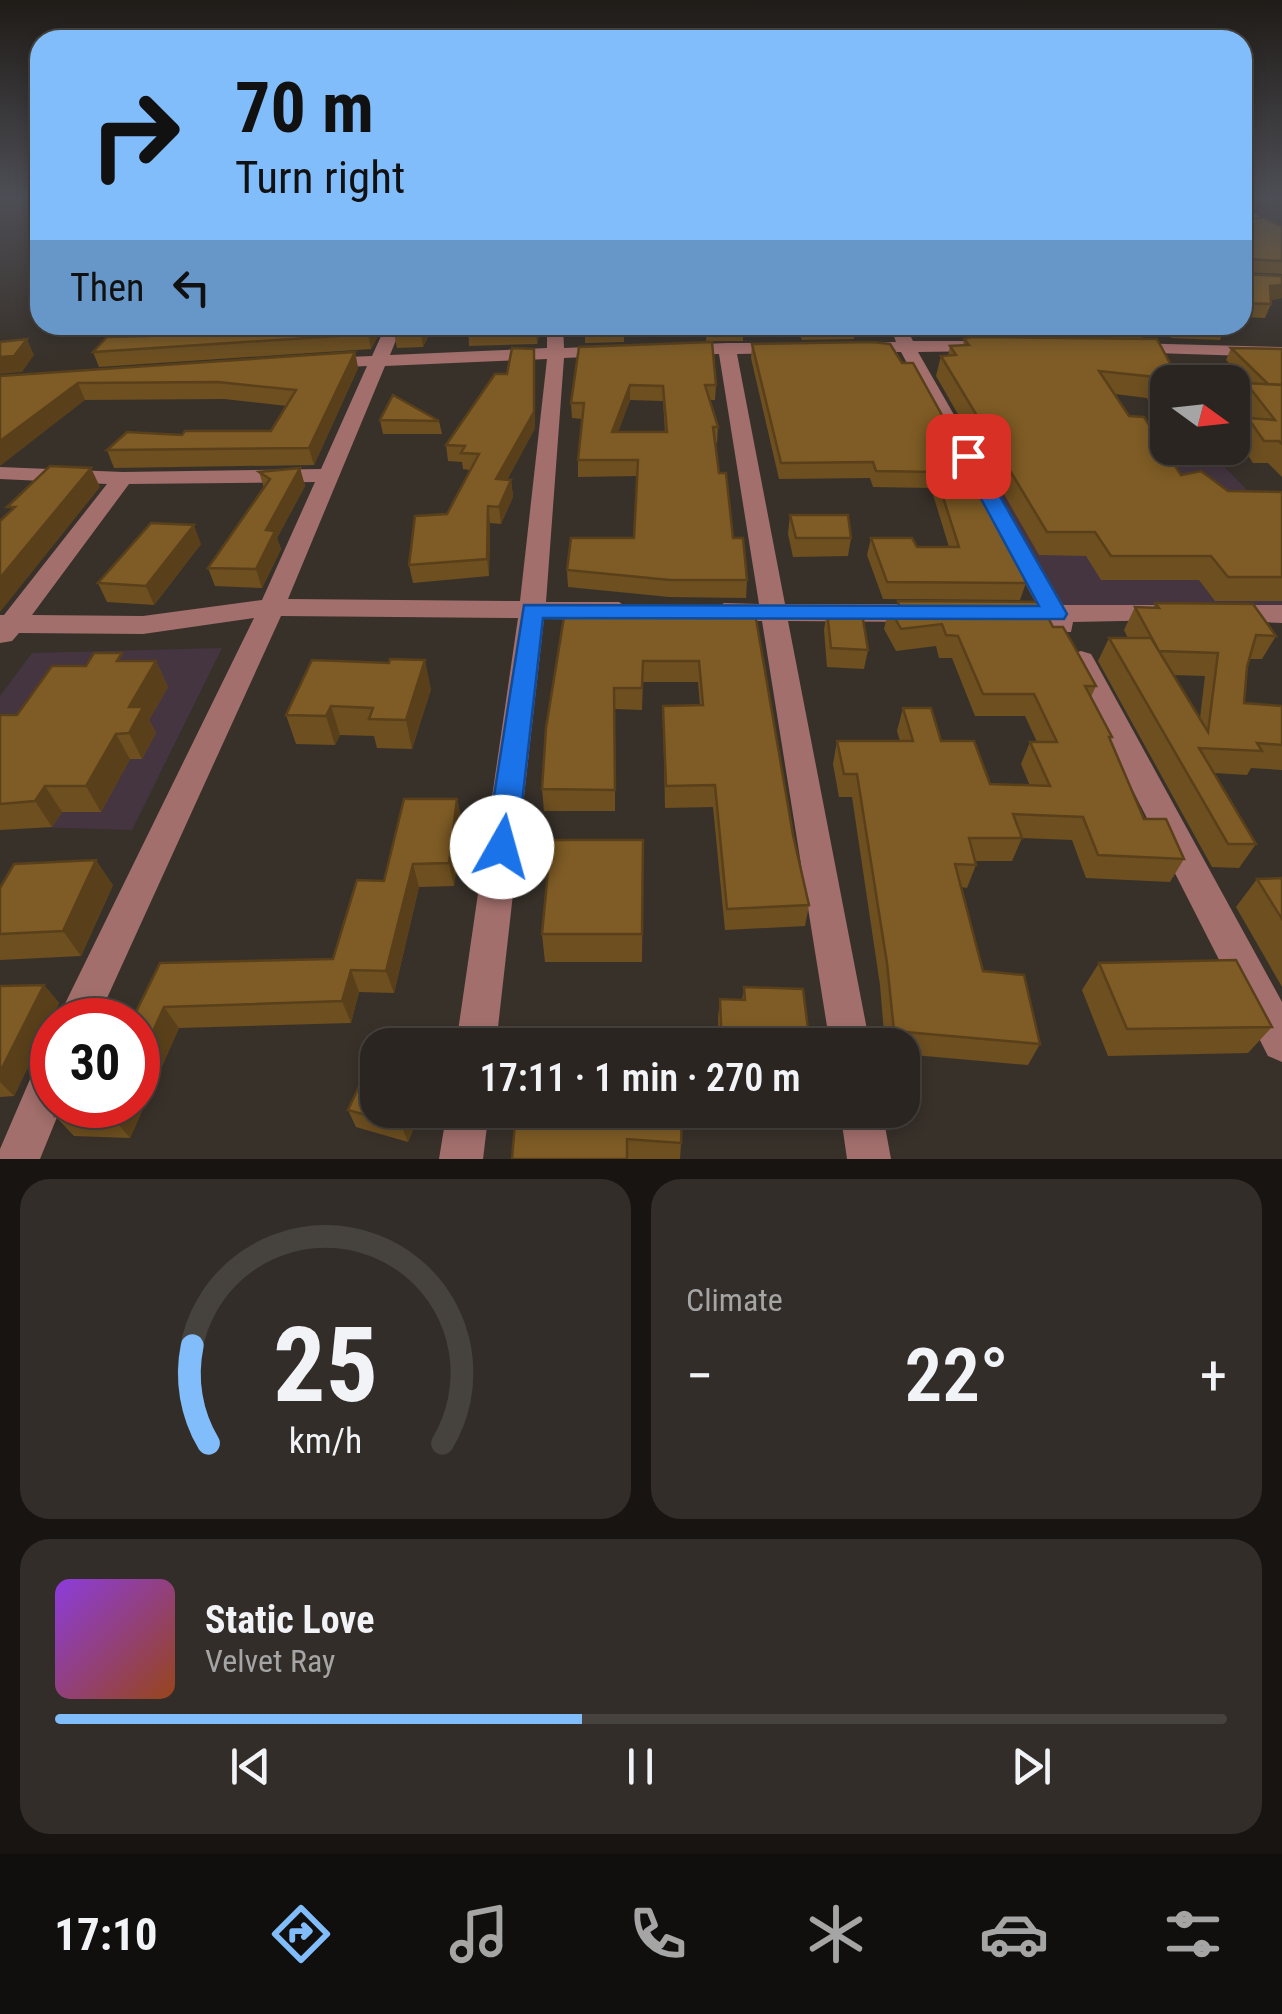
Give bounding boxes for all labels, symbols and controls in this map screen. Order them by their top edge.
text: 70 m [235,67,374,149]
icon: right [70,70,200,200]
text: Turn right [235,151,405,204]
icon: left [164,260,219,315]
text: Then [70,266,144,310]
north arrow [1150,365,1250,465]
map controls [1150,365,1250,465]
pin [926,414,1011,499]
icon: arrive [941,429,996,484]
position arrow [450,795,554,899]
speed limit sign: 30 [30,998,160,1128]
text: 17:11 · 1 min · 270 m [480,1056,800,1100]
text: Climate [686,1281,783,1319]
text: 25 [273,1305,378,1426]
text: 22° [904,1331,1009,1419]
text: − [686,1344,714,1408]
text: + [1200,1344,1227,1408]
text: km/h [289,1420,362,1462]
text: Static Love [205,1598,374,1642]
text: Velvet Ray [205,1642,335,1680]
icon: previous [223,1739,278,1794]
icon: pause [613,1739,668,1794]
icon: next [1004,1739,1059,1794]
icon: directions [266,1899,336,1969]
icon: music [444,1899,514,1969]
icon: phone [623,1899,693,1969]
icon: climate [801,1899,871,1969]
icon: car [979,1899,1049,1969]
icon: filters [1158,1899,1228,1969]
text: 17:10 [54,1908,157,1961]

